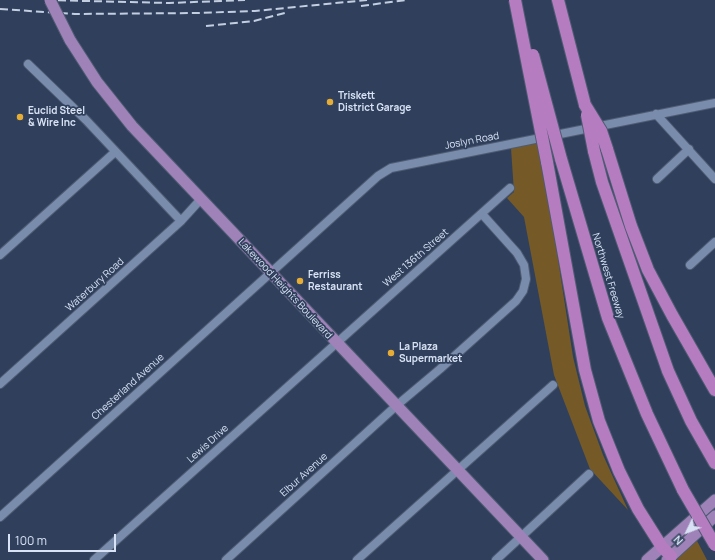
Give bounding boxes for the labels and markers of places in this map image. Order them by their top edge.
place label: Triskett District Garage [338,90,411,114]
marker: Triskett District Garage [325,97,335,107]
place label: Euclid Steel & Wire Inc [28,105,85,128]
marker: Euclid Steel & Wire Inc [15,112,25,122]
place label: Ferriss Restaurant [308,269,363,292]
marker: Ferriss Restaurant [295,276,305,286]
place label: La Plaza Supermarket [399,341,462,364]
marker: La Plaza Supermarket [386,348,396,358]

